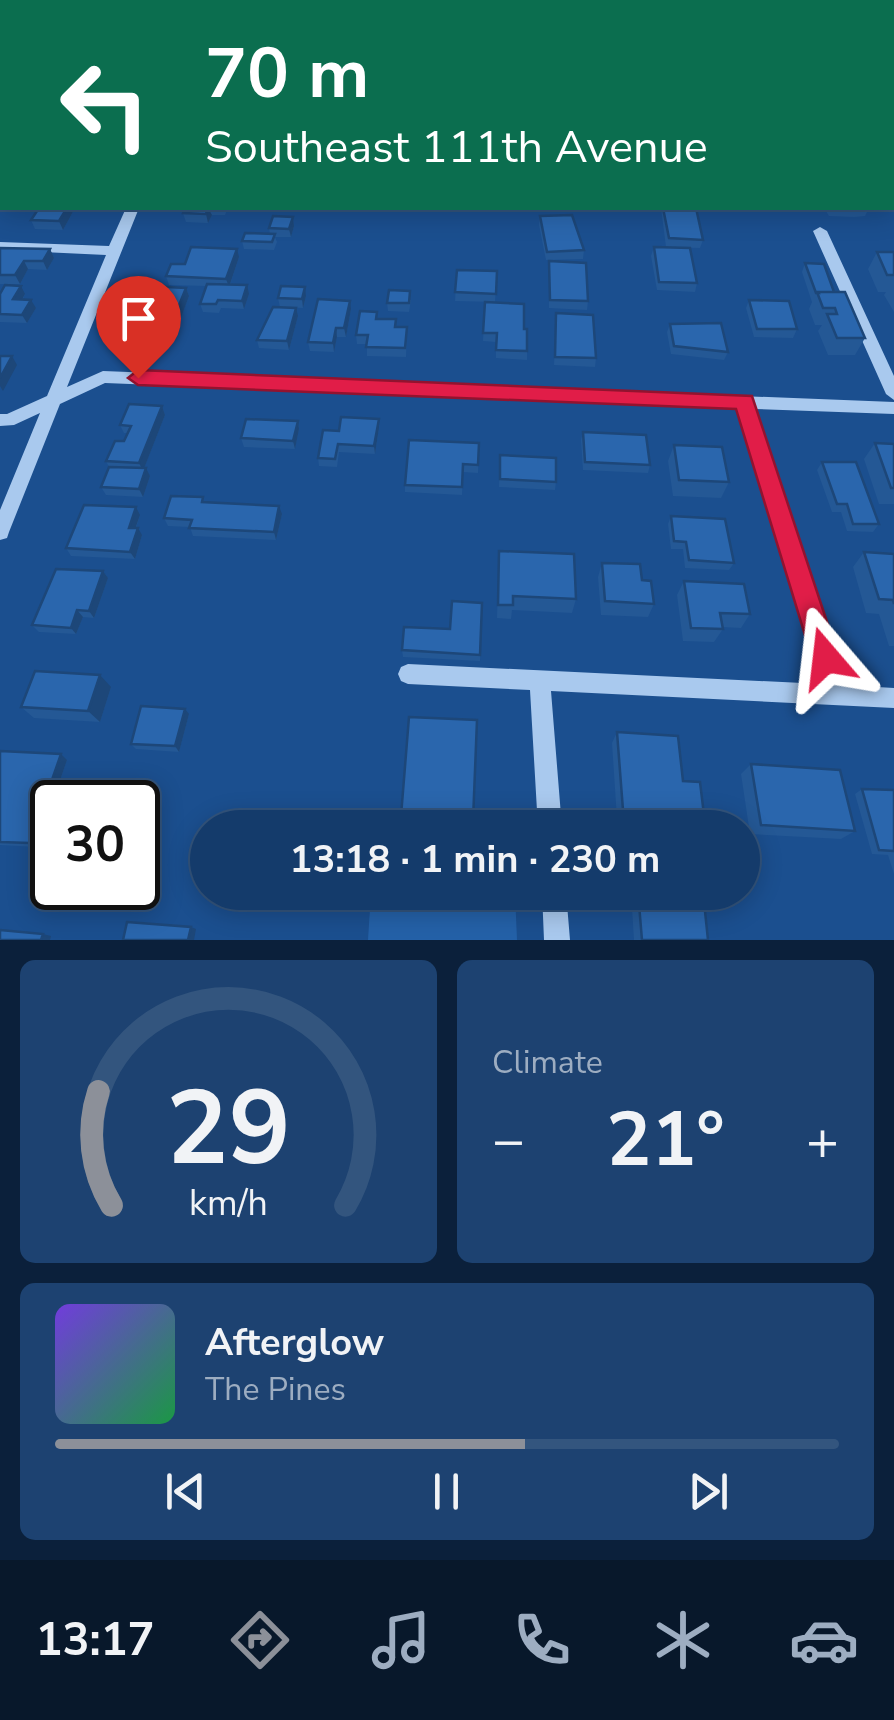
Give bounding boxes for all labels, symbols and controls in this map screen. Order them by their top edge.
text: 70 m [205,26,369,122]
icon: left [40,40,170,170]
text: Southeast 111th Avenue [205,117,708,178]
pin [96,276,181,379]
icon: arrive [111,291,166,346]
position arrow [774,606,878,710]
speed limit sign: 30 [30,780,160,910]
text: 13:18 · 1 min · 230 m [290,834,660,885]
text: Climate [492,1041,603,1084]
text: 29 [166,1058,291,1200]
text: 21° [606,1089,725,1191]
text: − [492,1103,525,1178]
text: + [806,1103,839,1178]
text: km/h [189,1179,268,1228]
text: Afterglow [205,1317,384,1368]
text: The Pines [205,1368,346,1411]
icon: previous [158,1464,213,1519]
icon: pause [419,1464,474,1519]
icon: next [681,1464,736,1519]
icon: directions [225,1605,295,1675]
icon: music [366,1605,436,1675]
icon: phone [507,1605,577,1675]
icon: climate [648,1605,718,1675]
icon: car [789,1605,859,1675]
text: 13:17 [35,1610,155,1671]

